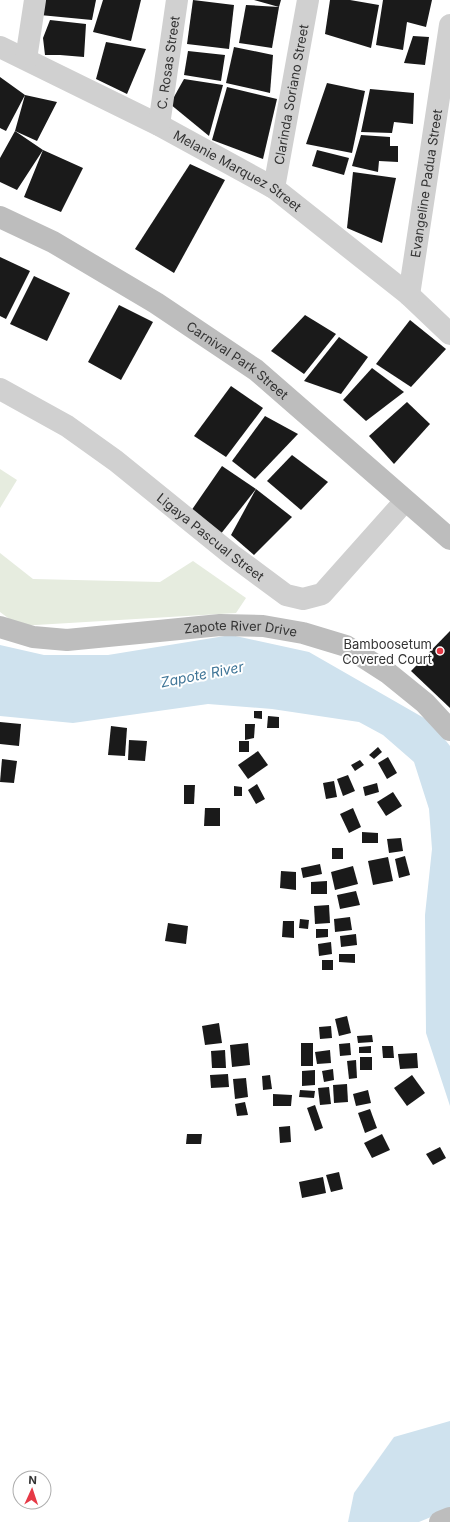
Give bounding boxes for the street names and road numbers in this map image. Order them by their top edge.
street label: C. Rosas Street [153,15,183,110]
street label: Clarinda Soriano Street [270,23,311,166]
street label: Evangeline Padua Street [407,108,445,259]
street label: Melanie Marquez Street [171,127,305,215]
street label: Carnival Park Street [184,318,292,403]
street label: Ligaya Pascual Street [154,489,267,584]
street label: Zapote River Drive [183,617,298,640]

